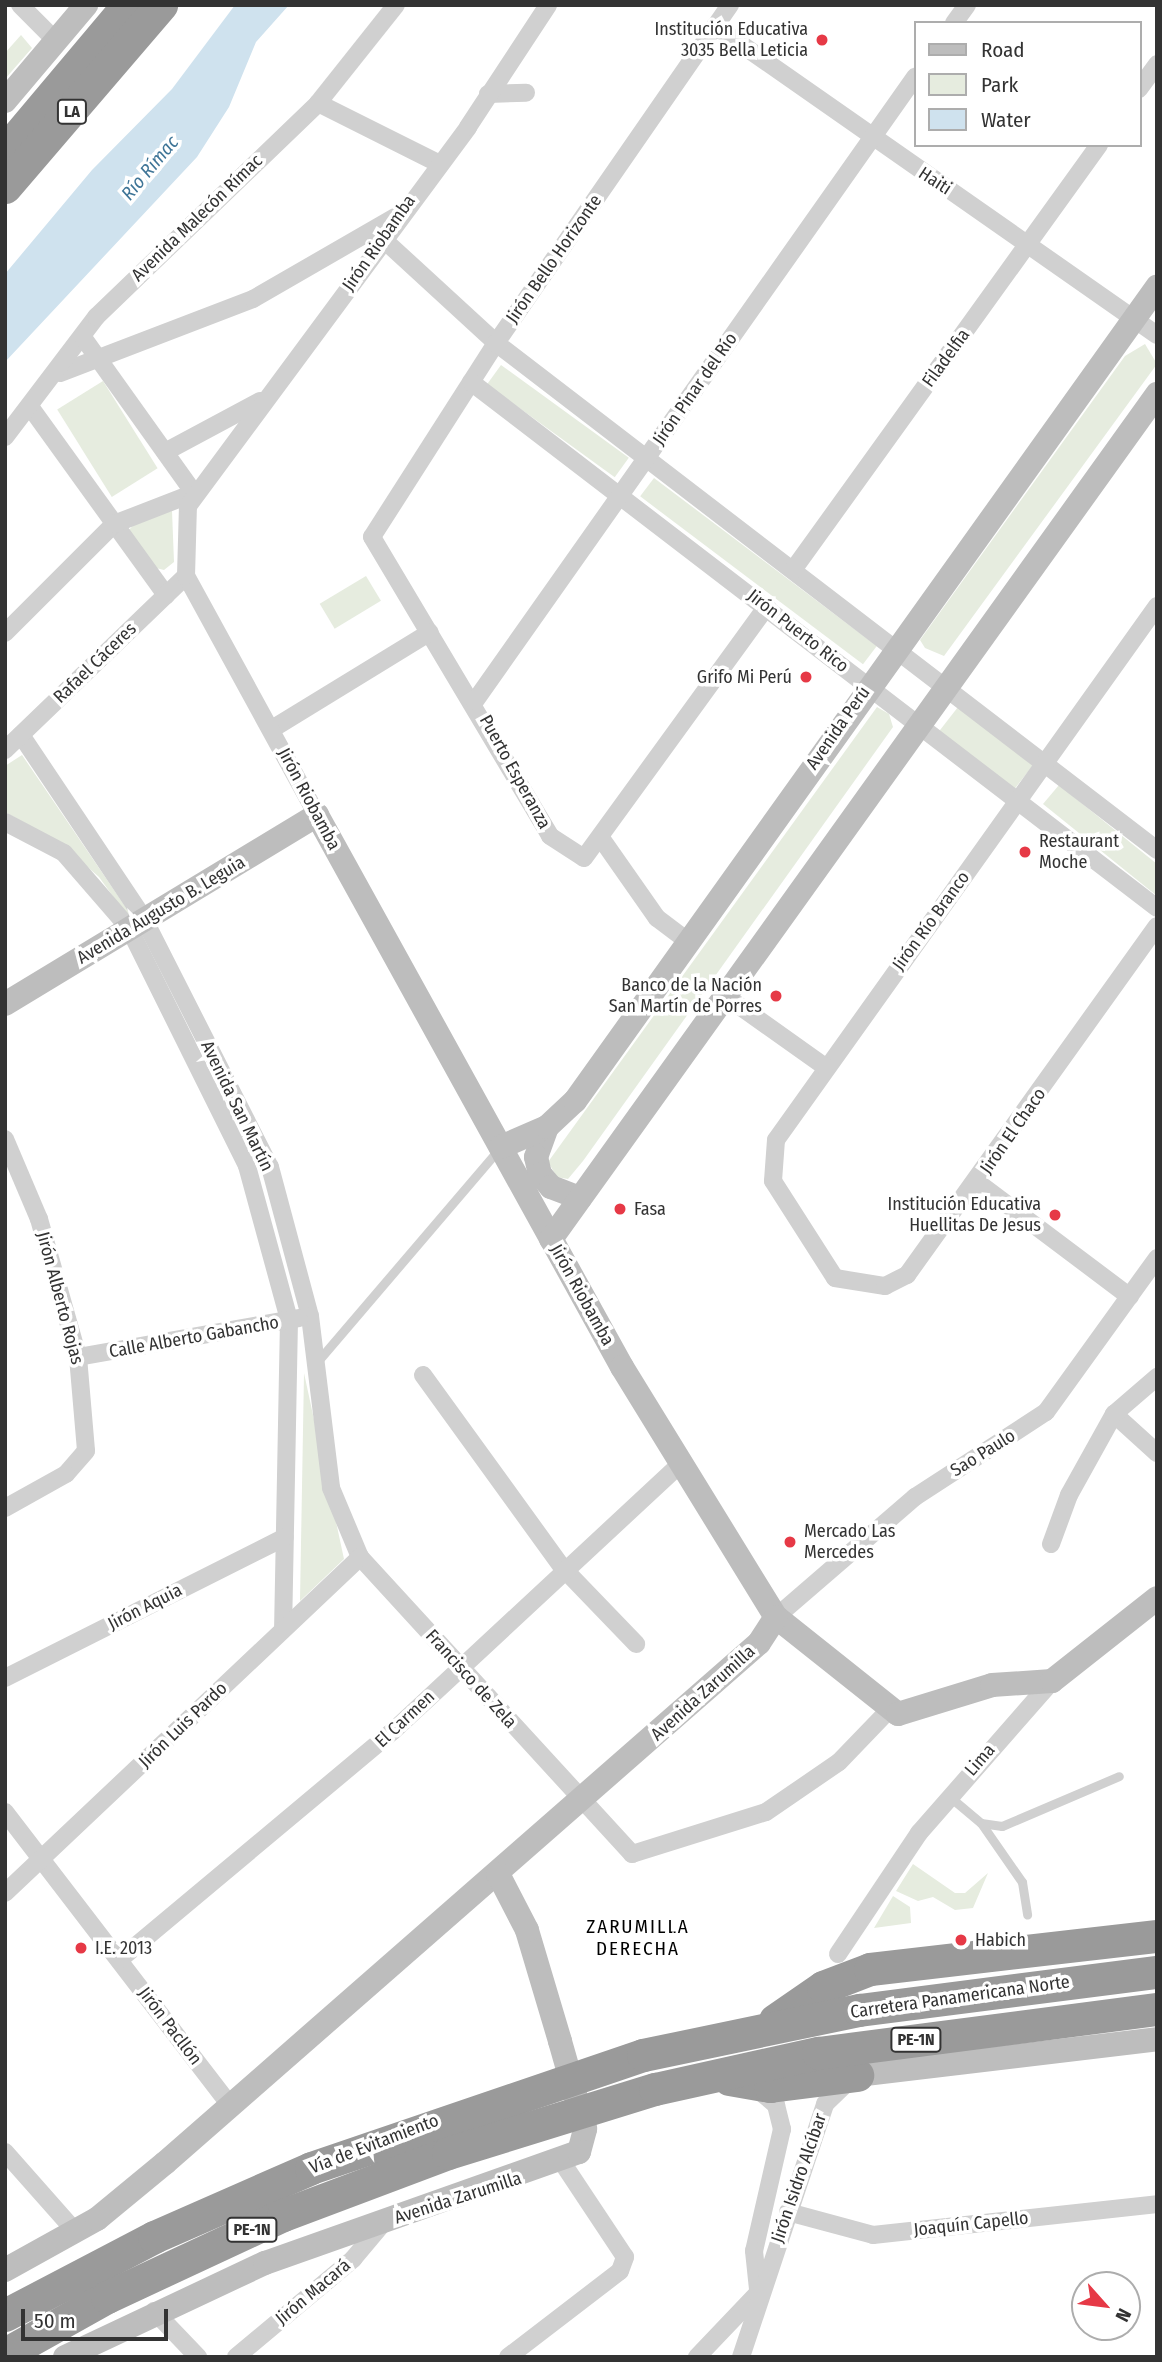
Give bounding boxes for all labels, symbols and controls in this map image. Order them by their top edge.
place label: Institución Educativa 3035 Bella Leticia [654,19,808,61]
legend [914,21,1141,147]
marker: Institución Educativa 3035 Bella Leticia [814,32,830,48]
text: Road [981,37,1025,63]
text: Park [981,72,1018,98]
road number: LA [56,100,88,124]
text: Water [981,107,1031,133]
water label: Río Rímac [117,131,183,205]
street label: Avenida Malecón Rímac [127,150,267,286]
street label: Haiti [915,162,955,200]
street label: Jirón Riobamba [338,191,420,295]
street label: Jirón Bello Horizonte [502,191,606,327]
street label: Filadelfia [918,325,974,391]
street label: Jirón Pinar del Río [648,329,742,449]
street label: Jirón Puerto Rico [743,585,853,677]
street label: Rafael Cáceres [49,618,141,708]
place label: Grifo Mi Perú [697,666,792,688]
marker: Grifo Mi Perú [798,669,814,685]
street label: Avenida Perú [801,682,875,774]
street label: Puerto Esperanza [475,711,555,833]
street label: Jirón Riobamba [273,744,345,854]
place label: Restaurant Moche [1039,831,1119,874]
marker: Restaurant Moche [1017,844,1033,860]
street label: Avenida Augusto B. Leguia [73,851,249,969]
street label: Jirón Río Branco [888,867,974,975]
place label: Banco de la Nación San Martín de Porres [609,975,762,1018]
marker: Banco de la Nación San Martín de Porres [768,988,784,1004]
street label: Avenida San Martín [196,1037,278,1175]
street label: Jirón El Chaco [976,1084,1050,1178]
place label: Institución Educativa Huellitas De Jesus [887,1194,1041,1236]
place label: Fasa [634,1198,666,1220]
marker: Fasa [612,1201,628,1217]
marker: Institución Educativa Huellitas De Jesus [1047,1207,1063,1223]
street label: Jirón Alberto Rojas [32,1229,88,1367]
street label: Jirón Riobamba [545,1241,619,1349]
street label: Calle Alberto Gabancho [107,1311,281,1363]
street label: Sao Paulo [947,1425,1019,1481]
place label: Mercado Las Mercedes [804,1521,895,1564]
marker: Mercado Las Mercedes [782,1534,798,1550]
street label: Jirón Aquia [104,1579,186,1635]
street label: Francisco de Zela [421,1625,521,1733]
street label: Avenida Zarumilla [647,1641,759,1745]
street label: Jirón Luis Pardo [134,1678,232,1772]
street label: El Carmen [371,1686,439,1752]
street label: Lima [960,1740,1000,1780]
district label: ZARUMILLA DERECHA [587,1916,689,1960]
place label: Habich [975,1929,1026,1951]
marker: Habich [953,1932,969,1948]
place label: I.E. 2013 [95,1937,152,1959]
marker: I.E. 2013 [73,1940,89,1956]
street label: Carretera Panamericana Norte [849,1971,1071,2023]
street label: Jirón Pacllón [134,1983,206,2069]
road number: PE-1N [890,2028,942,2052]
street label: Vía de Evitamiento [306,2109,442,2179]
street label: Jirón Isidro Alcíbar [767,2110,831,2246]
street label: Avenida Zarumilla [392,2167,524,2229]
street label: Joaquín Capello [912,2207,1030,2241]
road number: PE-1N [226,2218,278,2242]
street label: Jirón Macará [271,2255,355,2329]
north arrow [1071,2271,1141,2341]
scale bar [24,2296,172,2340]
text: N [1110,2305,1136,2326]
text: 50 m [34,2308,76,2334]

